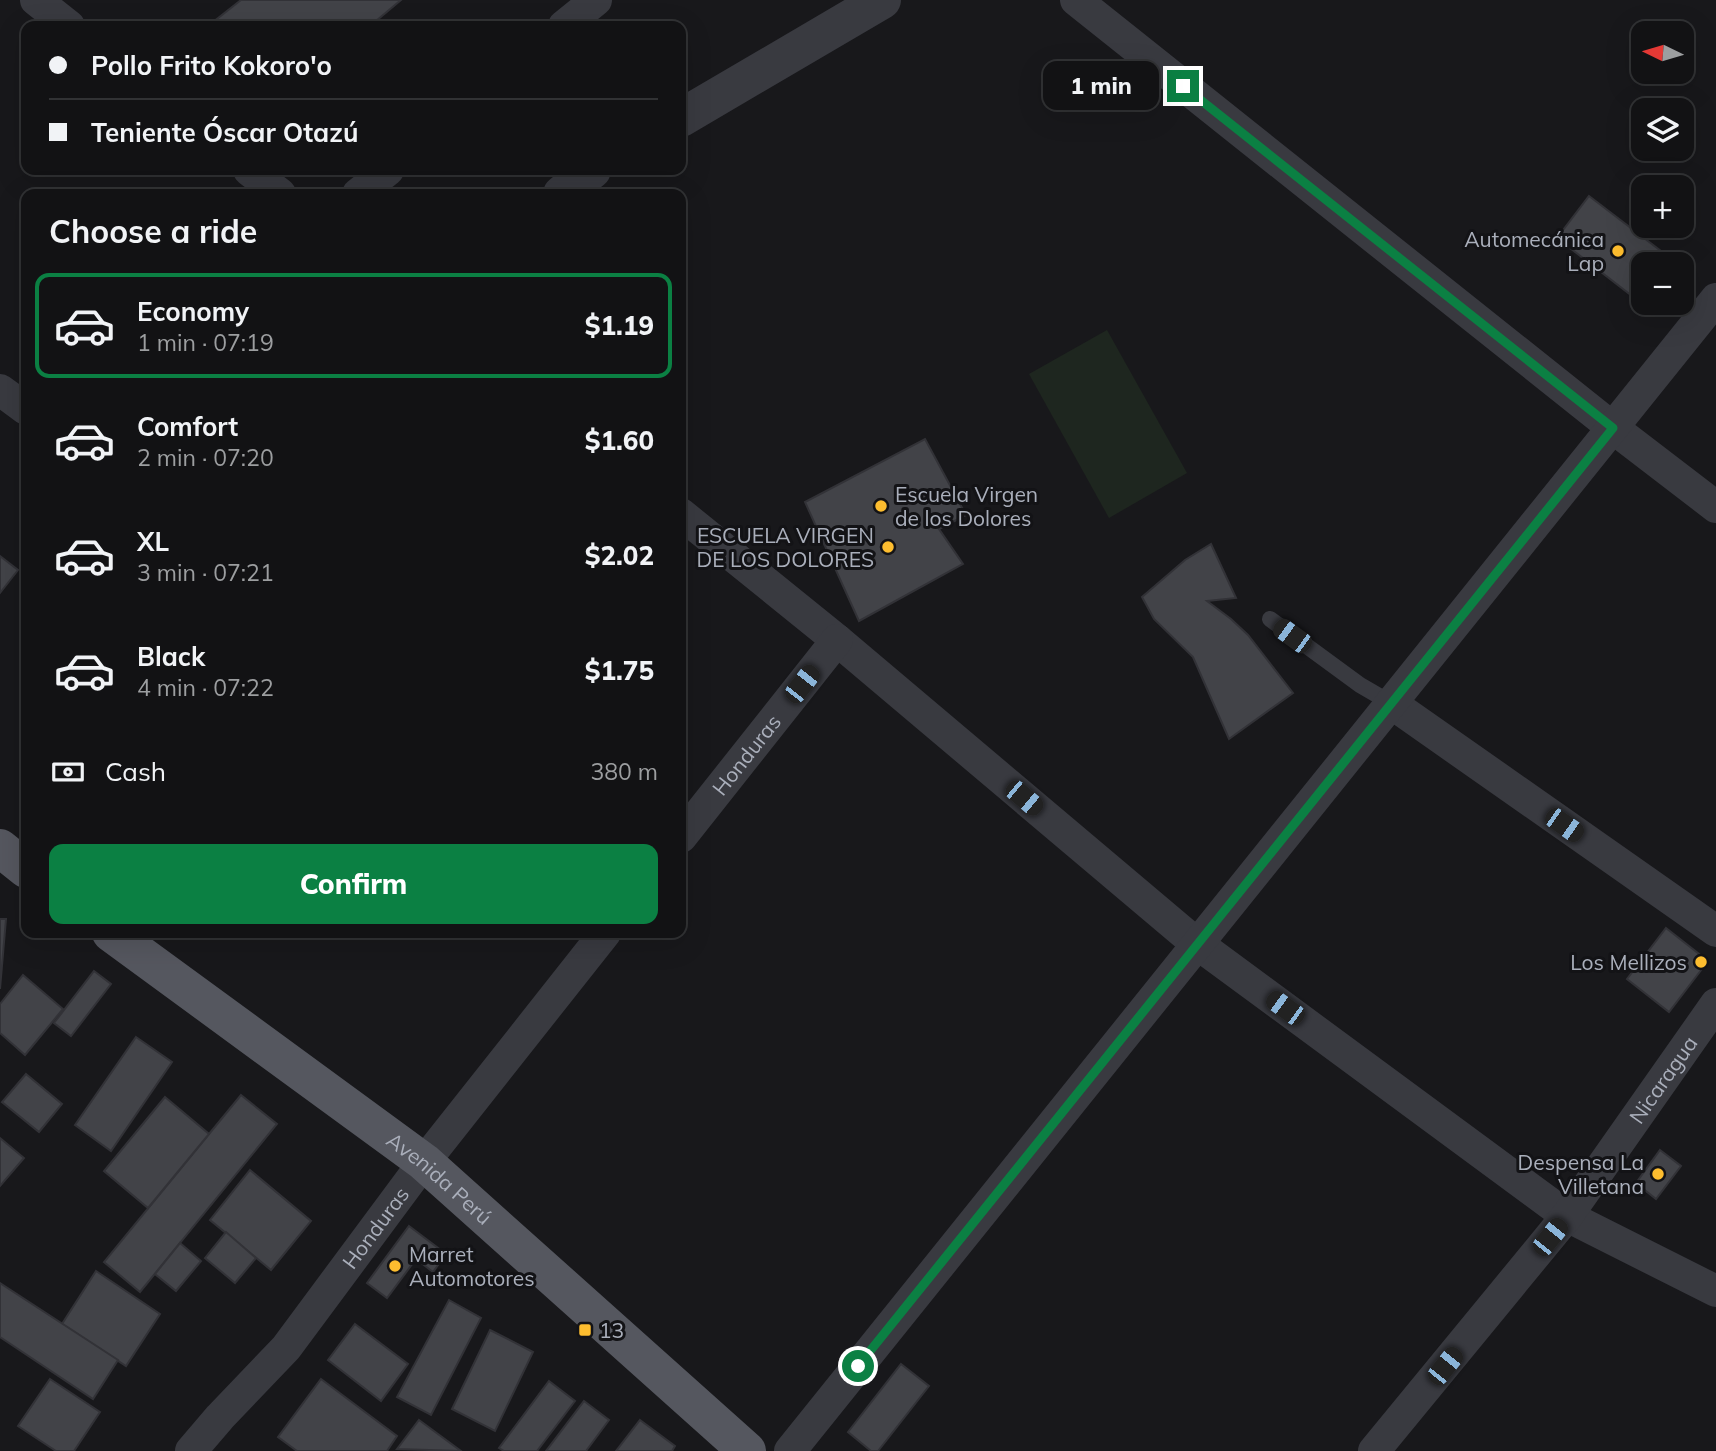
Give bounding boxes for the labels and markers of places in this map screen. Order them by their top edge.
place label: Automecánica Lap [1464,226,1604,276]
marker: Automecánica Lap [1610,243,1626,259]
place label: Escuela Virgen de los Dolores [895,481,1038,531]
marker: Escuela Virgen de los Dolores [873,498,889,514]
place label: ESCUELA VIRGEN DE LOS DOLORES [696,522,874,572]
marker: ESCUELA VIRGEN DE LOS DOLORES [880,539,896,555]
place label: Los Mellizos [1570,949,1687,975]
marker: Los Mellizos [1693,954,1709,970]
place label: Despensa La Villetana [1518,1149,1644,1199]
marker: Despensa La Villetana [1650,1166,1666,1182]
place label: Marret Automotores [409,1241,535,1291]
marker: Marret Automotores [387,1258,403,1274]
place label: 13 [599,1317,624,1343]
marker: 13 [577,1322,593,1338]

